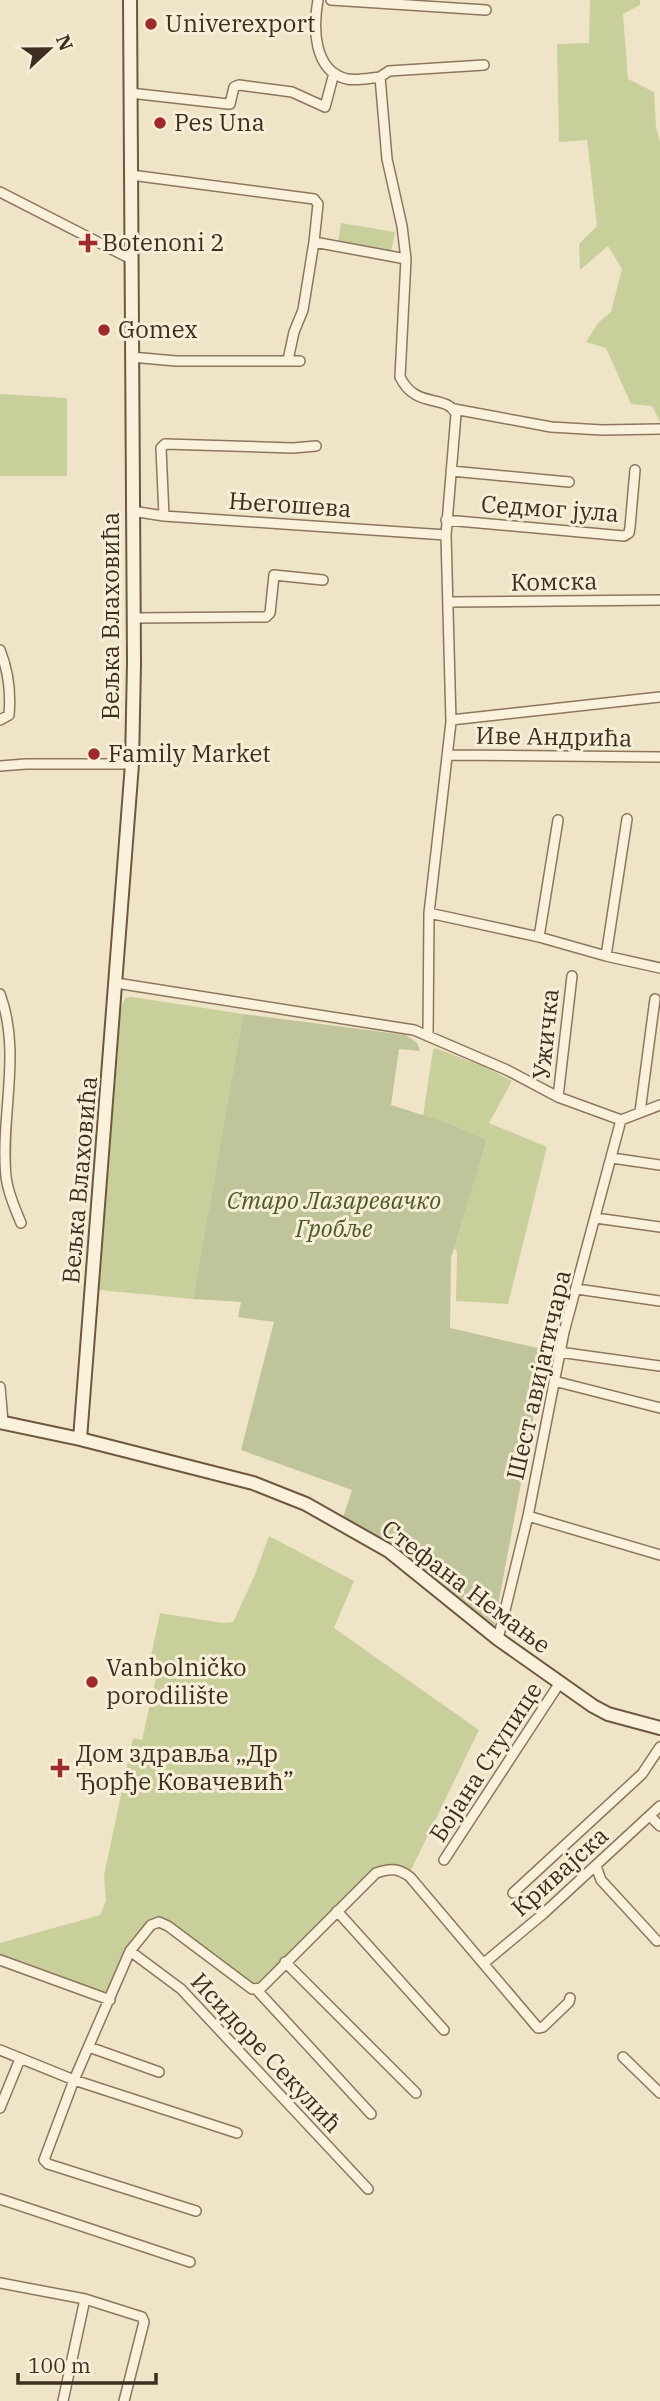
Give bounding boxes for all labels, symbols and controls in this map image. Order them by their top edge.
place label: Univerexport [165,7,316,39]
north arrow [14,14,84,84]
marker: Univerexport [143,16,159,32]
text: N [51,31,79,54]
place label: Pes Una [174,106,265,138]
marker: Pes Una [152,115,168,131]
place label: Botenoni 2 [102,226,225,258]
marker: Botenoni 2 [80,235,96,251]
place label: Gomex [118,313,198,345]
marker: Gomex [96,322,112,338]
street label: Његошева [228,484,353,524]
street label: Седмог јула [480,487,620,529]
street label: Вељка Влаховића [94,512,126,720]
street label: Комска [510,564,598,598]
street label: Иве Андрића [475,719,633,753]
place label: Family Market [108,737,271,769]
marker: Family Market [86,746,102,762]
street label: Ужичка [524,987,566,1081]
street label: Вељка Влаховића [54,1075,104,1285]
park label: Старо Лазаревачко Гробље [227,1184,441,1244]
street label: Шест авијатичара [498,1267,578,1483]
street label: Стефана Немање [376,1512,558,1660]
place label: Vanbolničko porodilište [106,1651,247,1711]
marker: Vanbolničko porodilište [84,1674,100,1690]
street label: Бојана Ступице [421,1675,549,1848]
place label: Дом здравља „Др Ђорђе Ковачевић” [76,1737,294,1797]
marker: Дом здравља „Др Ђорђе Ковачевић” [50,1758,70,1778]
street label: Кривајска [504,1819,615,1923]
street label: Исидоре Секулић [184,1965,349,2139]
scale bar [18,2342,156,2386]
text: 100 m [28,2351,91,2379]

